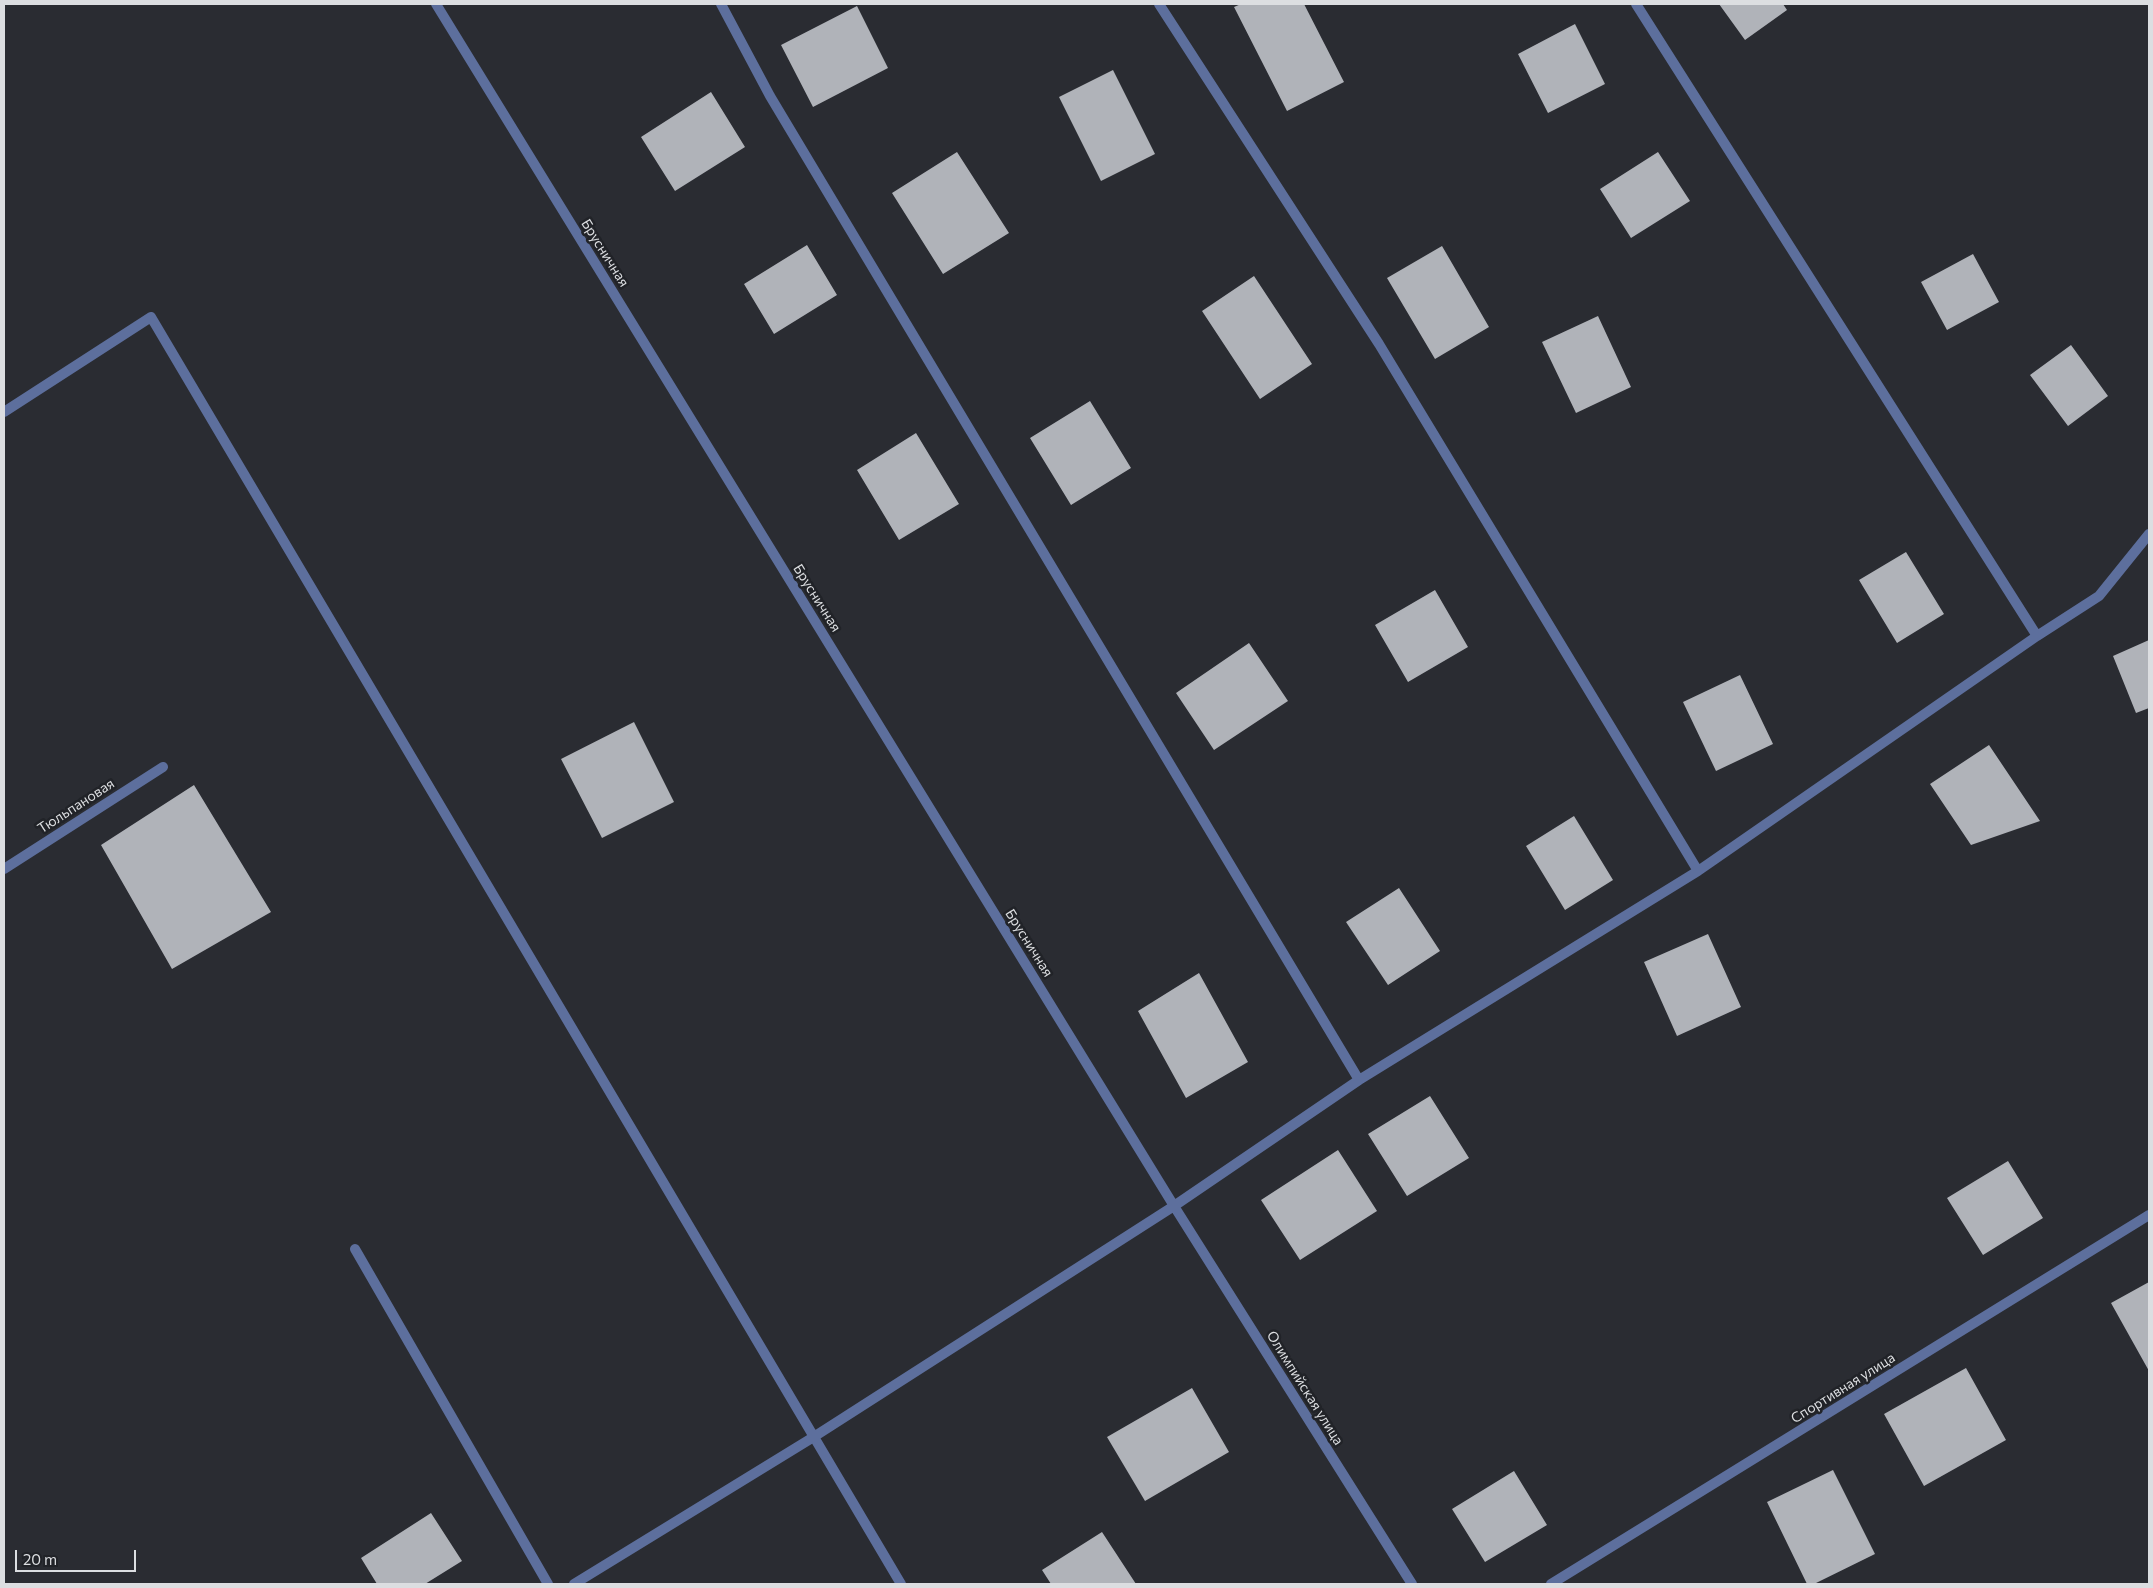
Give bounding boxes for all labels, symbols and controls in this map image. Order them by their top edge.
street label: Брусничная [578,216,632,290]
street label: Брусничная [790,561,844,635]
street label: Тюльпановая [34,775,118,837]
street label: Брусничная [1002,906,1056,980]
street label: Олимпийская улица [1263,1328,1347,1448]
street label: Спортивная улица [1788,1349,1898,1427]
scale bar [18,1540,139,1572]
text: 20 m [23,1550,57,1568]

